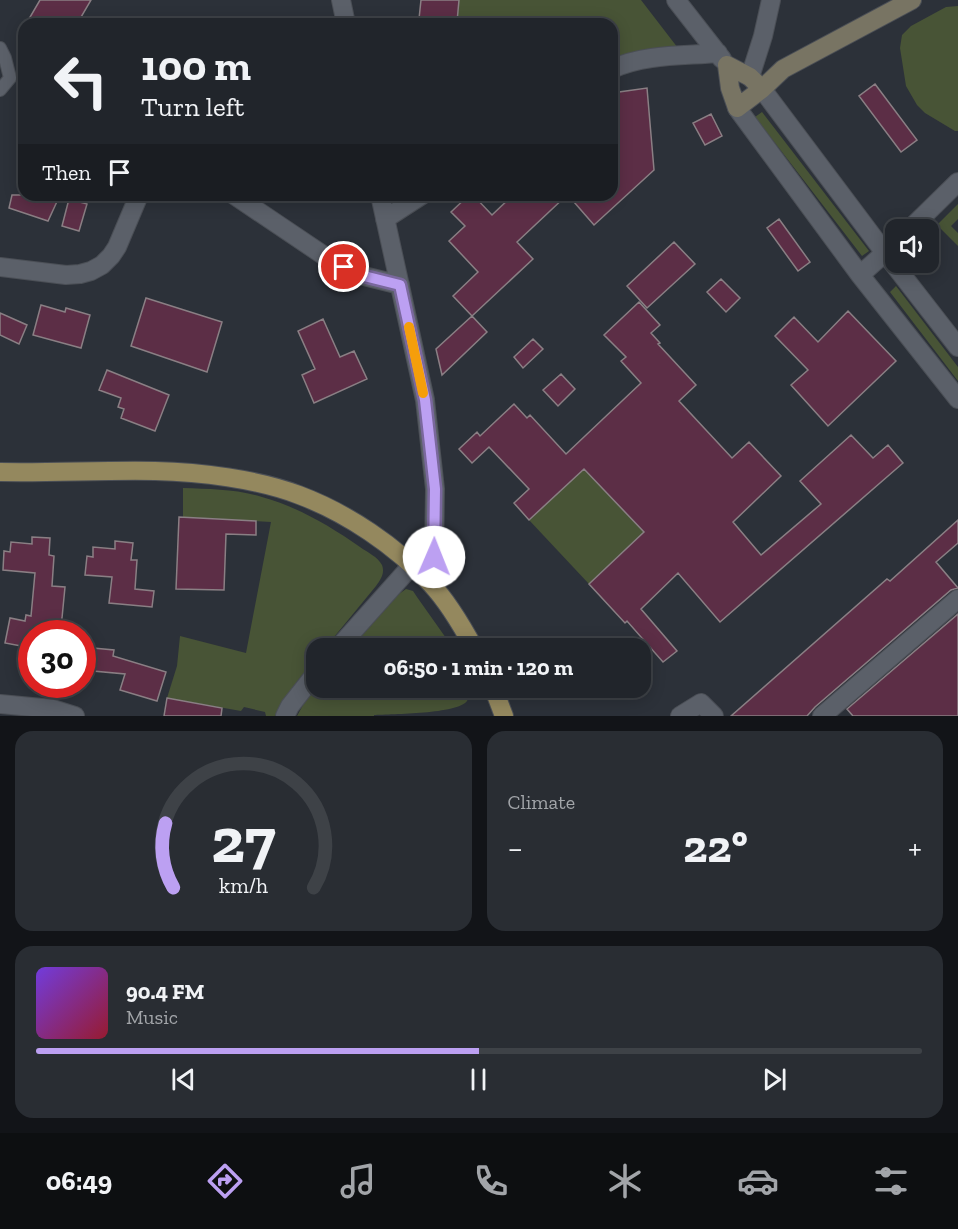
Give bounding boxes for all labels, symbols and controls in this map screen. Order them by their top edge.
text: 100 m [141,40,251,91]
icon: left [42,42,120,120]
text: Turn left [141,91,244,123]
icon: arrive [103,156,136,189]
text: Then [42,159,91,186]
map controls [885,219,939,273]
button: sound [885,219,939,273]
pin [318,241,369,292]
icon: arrive [327,250,360,283]
position arrow [402,525,466,589]
speed limit sign: 30 [18,620,96,698]
text: 06:50 · 1 min · 120 m [384,654,573,681]
text: Climate [508,790,575,814]
text: 27 [211,803,276,878]
text: 22° [683,820,748,874]
text: − [508,828,523,867]
text: + [908,828,922,867]
text: km/h [219,873,268,898]
text: 90.4 FM [126,978,204,1005]
text: Music [126,1005,178,1029]
icon: previous [167,1063,200,1096]
icon: pause [462,1063,495,1096]
icon: next [758,1063,791,1096]
icon: directions [204,1160,246,1202]
icon: music [337,1160,379,1202]
icon: phone [470,1160,512,1202]
icon: climate [604,1160,646,1202]
icon: car [737,1160,779,1202]
icon: filters [870,1160,912,1202]
text: 06:49 [46,1165,112,1197]

